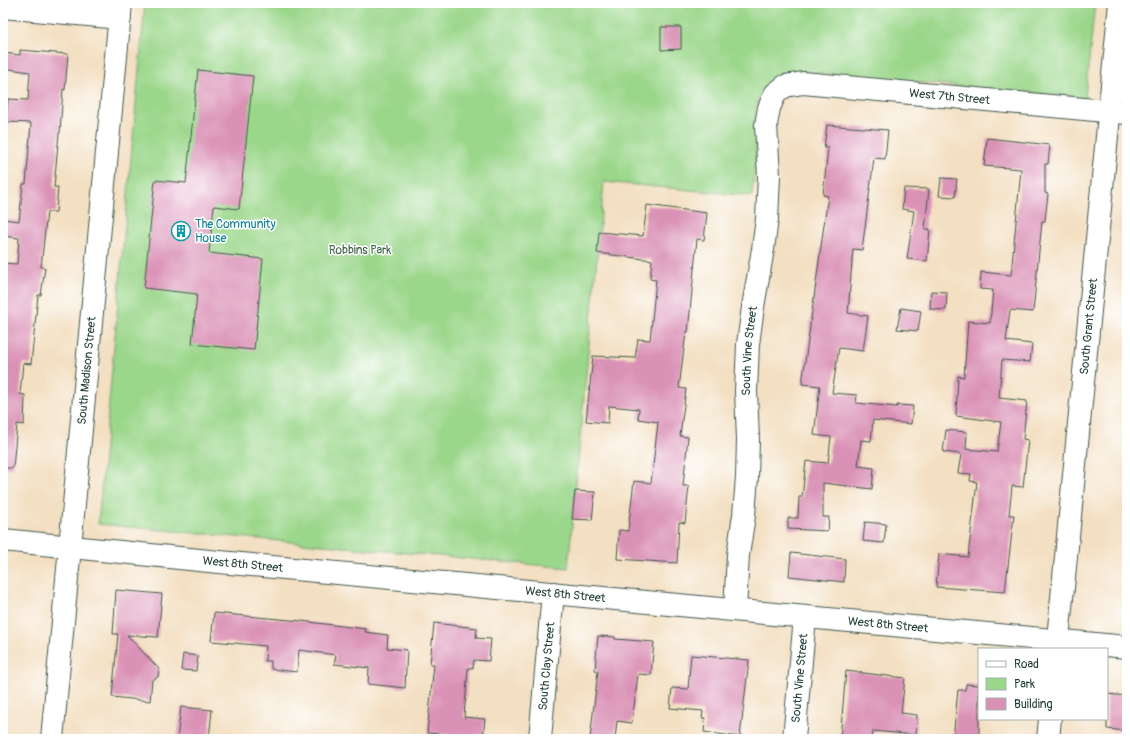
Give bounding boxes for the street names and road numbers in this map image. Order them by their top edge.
street label: West 7th Street [908,85,991,108]
street label: South Grant Street [1076,277,1101,375]
street label: South Vine Street [738,305,761,396]
street label: South Madison Street [74,316,99,425]
street label: West 8th Street [202,553,284,575]
street label: West 8th Street [524,583,606,606]
street label: West 8th Street [847,613,929,636]
street label: South Clay Street [535,621,558,711]
street label: South Vine Street [788,633,811,724]

